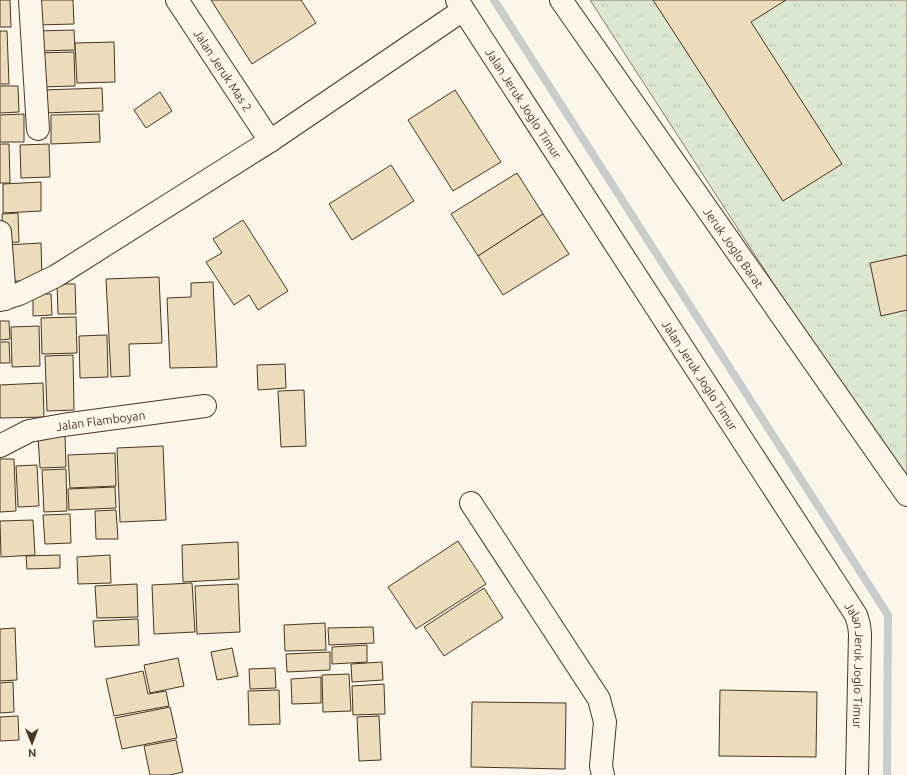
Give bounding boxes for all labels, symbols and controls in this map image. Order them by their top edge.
street label: Jalan Jeruk Mas 2 [192,27,255,113]
street label: Jalan Jeruk Joglo Timur [484,46,565,161]
street label: Jeruk Joglo Barat [702,205,767,290]
street label: Jalan Jeruk Joglo Timur [660,318,741,433]
street label: Jalan Flamboyan [55,408,146,433]
street label: Jalan Jeruk Joglo Timur [843,600,867,729]
north arrow [12,723,52,763]
text: N [28,747,36,759]

